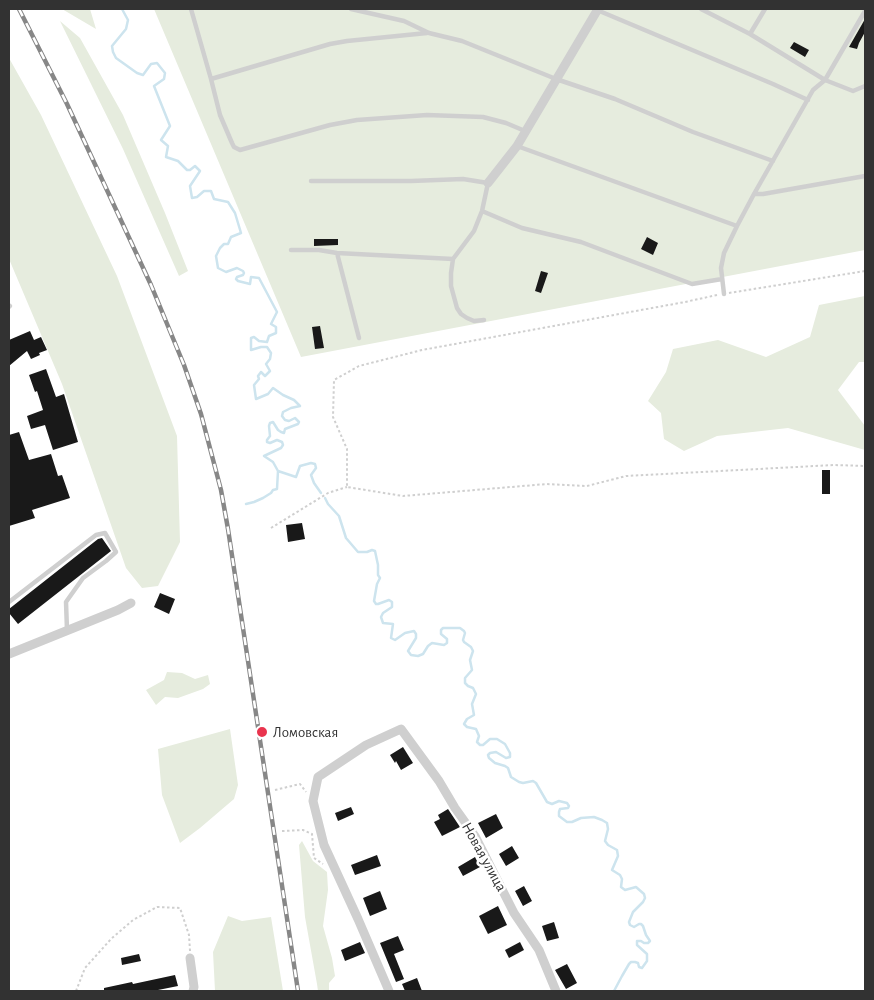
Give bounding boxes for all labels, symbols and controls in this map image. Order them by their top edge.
place label: Ломовская [273,723,338,741]
marker: Ломовская [255,725,269,739]
street label: Новая улица [458,819,510,895]

